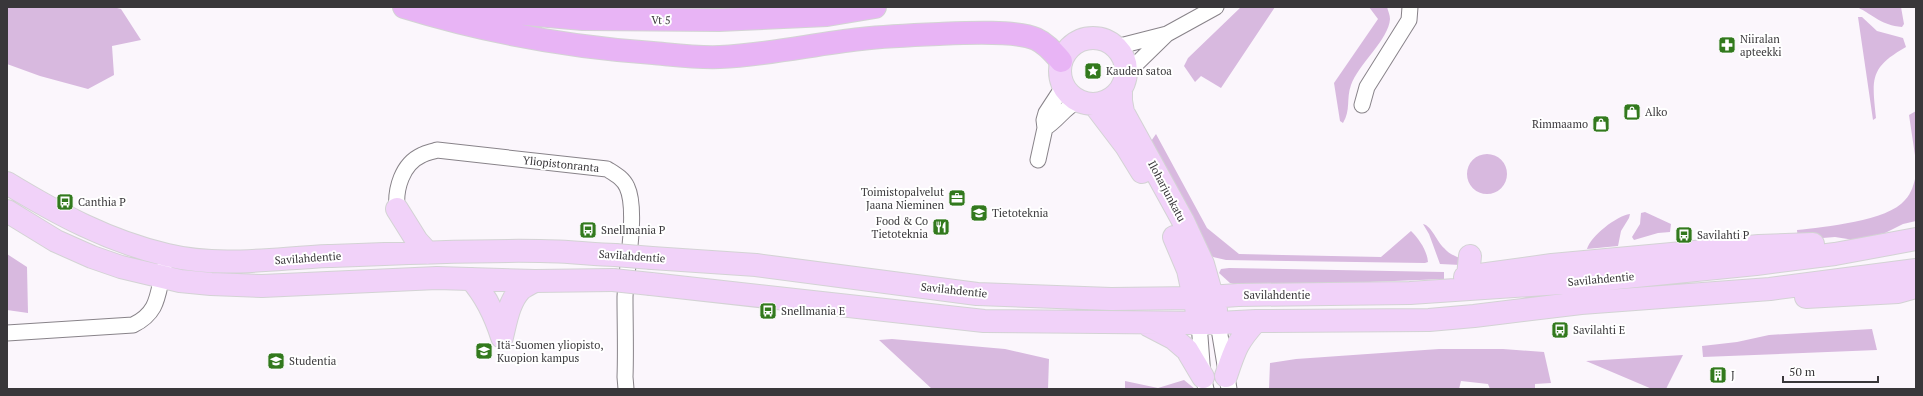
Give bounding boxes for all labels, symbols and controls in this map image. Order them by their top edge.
street label: Vt 5 [651,13,671,27]
place label: Niiralan apteekki [1740,32,1781,59]
pharmacy icon: Niiralan apteekki [1717,35,1737,55]
place icon: Kauden satoa [1083,61,1103,81]
place label: Kauden satoa [1106,64,1172,78]
shop icon: Alko [1622,102,1642,122]
place label: Alko [1645,105,1667,119]
shop icon: Rimmaamo [1591,114,1611,134]
place label: Rimmaamo [1532,117,1588,131]
street label: Yliopistonranta [522,153,600,175]
street label: Iloharjunkatu [1145,158,1189,225]
place label: Toimistopalvelut Jaana Nieminen [861,185,944,212]
office icon: Toimistopalvelut Jaana Nieminen [947,188,967,208]
bus stop icon: Canthia P [55,192,75,212]
place label: Canthia P [78,195,126,209]
school or university icon: Tietoteknia [969,203,989,223]
place label: Tietoteknia [992,206,1049,220]
place label: Food & Co Tietoteknia [872,214,928,241]
restaurant icon: Food & Co Tietoteknia [931,217,951,237]
bus stop icon: Snellmania P [578,220,598,240]
place label: Snellmania P [601,223,666,237]
bus stop icon: Savilahti P [1674,225,1694,245]
place label: Savilahti P [1697,228,1750,242]
street label: Savilahdentie [598,247,666,265]
street label: Savilahdentie [274,249,342,267]
street label: Savilahdentie [1567,269,1635,289]
street label: Savilahdentie [920,280,988,300]
street label: Savilahdentie [1244,288,1311,302]
bus stop icon: Snellmania E [758,301,778,321]
place label: Snellmania E [781,304,845,318]
bus stop icon: Savilahti E [1550,320,1570,340]
place label: Savilahti E [1573,323,1625,337]
place label: Itä-Suomen yliopisto, Kuopion kampus [497,338,604,365]
school or university icon: Itä-Suomen yliopisto, Kuopion kampus [474,341,494,361]
school or university icon: Studentia [266,351,286,371]
place label: Studentia [289,354,337,368]
scale bar [1783,358,1878,384]
text: 50 m [1789,364,1816,379]
building icon: J [1708,365,1728,385]
place label: J [1731,368,1735,382]

